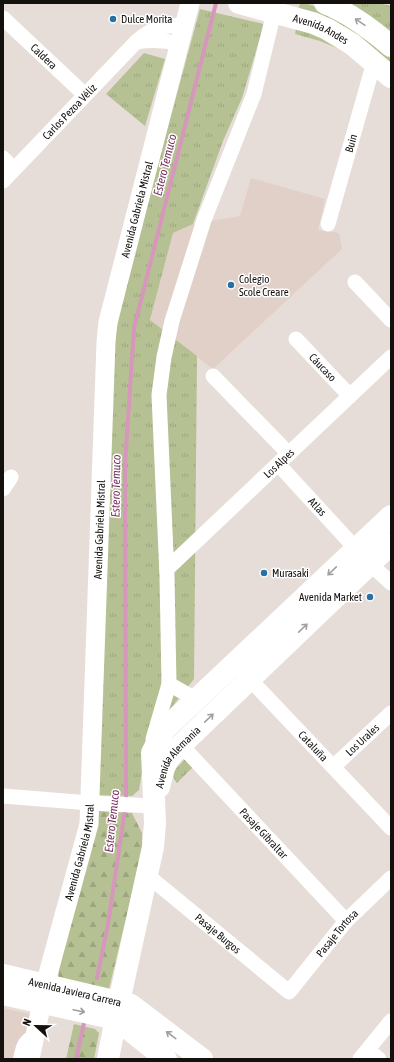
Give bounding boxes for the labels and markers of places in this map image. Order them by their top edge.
place label: Dulce Morita [121,13,172,25]
marker: Dulce Morita [108,14,118,24]
place label: Colegio Scole Creare [239,273,289,298]
marker: Colegio Scole Creare [226,280,236,290]
place label: Murasaki [272,567,309,579]
marker: Murasaki [259,568,269,578]
place label: Avenida Market [299,591,362,603]
marker: Avenida Market [365,592,375,602]

